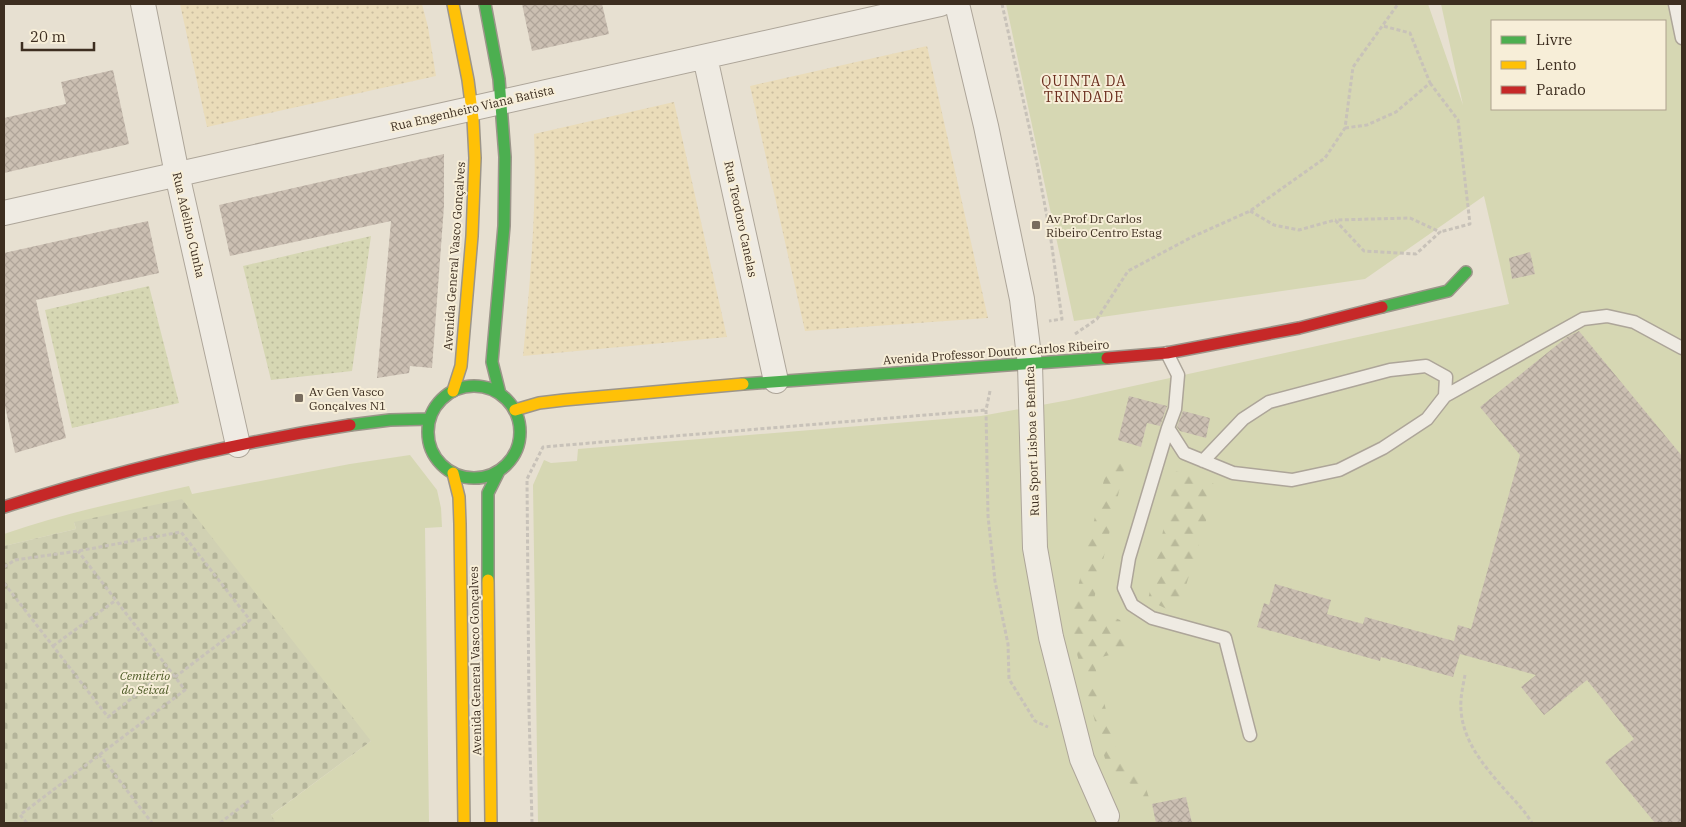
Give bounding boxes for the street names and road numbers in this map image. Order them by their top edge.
street label: Rua Engenheiro Viana Batista [389,82,556,134]
street label: Rua Teodoro Canelas [721,159,761,279]
street label: Avenida General Vasco Gonçalves [440,161,468,351]
street label: Rua Adelino Cunha [170,171,209,280]
street label: Avenida Professor Doutor Carlos Ribeiro [882,337,1110,367]
street label: Rua Sport Lisboa e Benfica [1022,365,1042,516]
street label: Avenida General Vasco Gonçalves [466,566,484,756]

